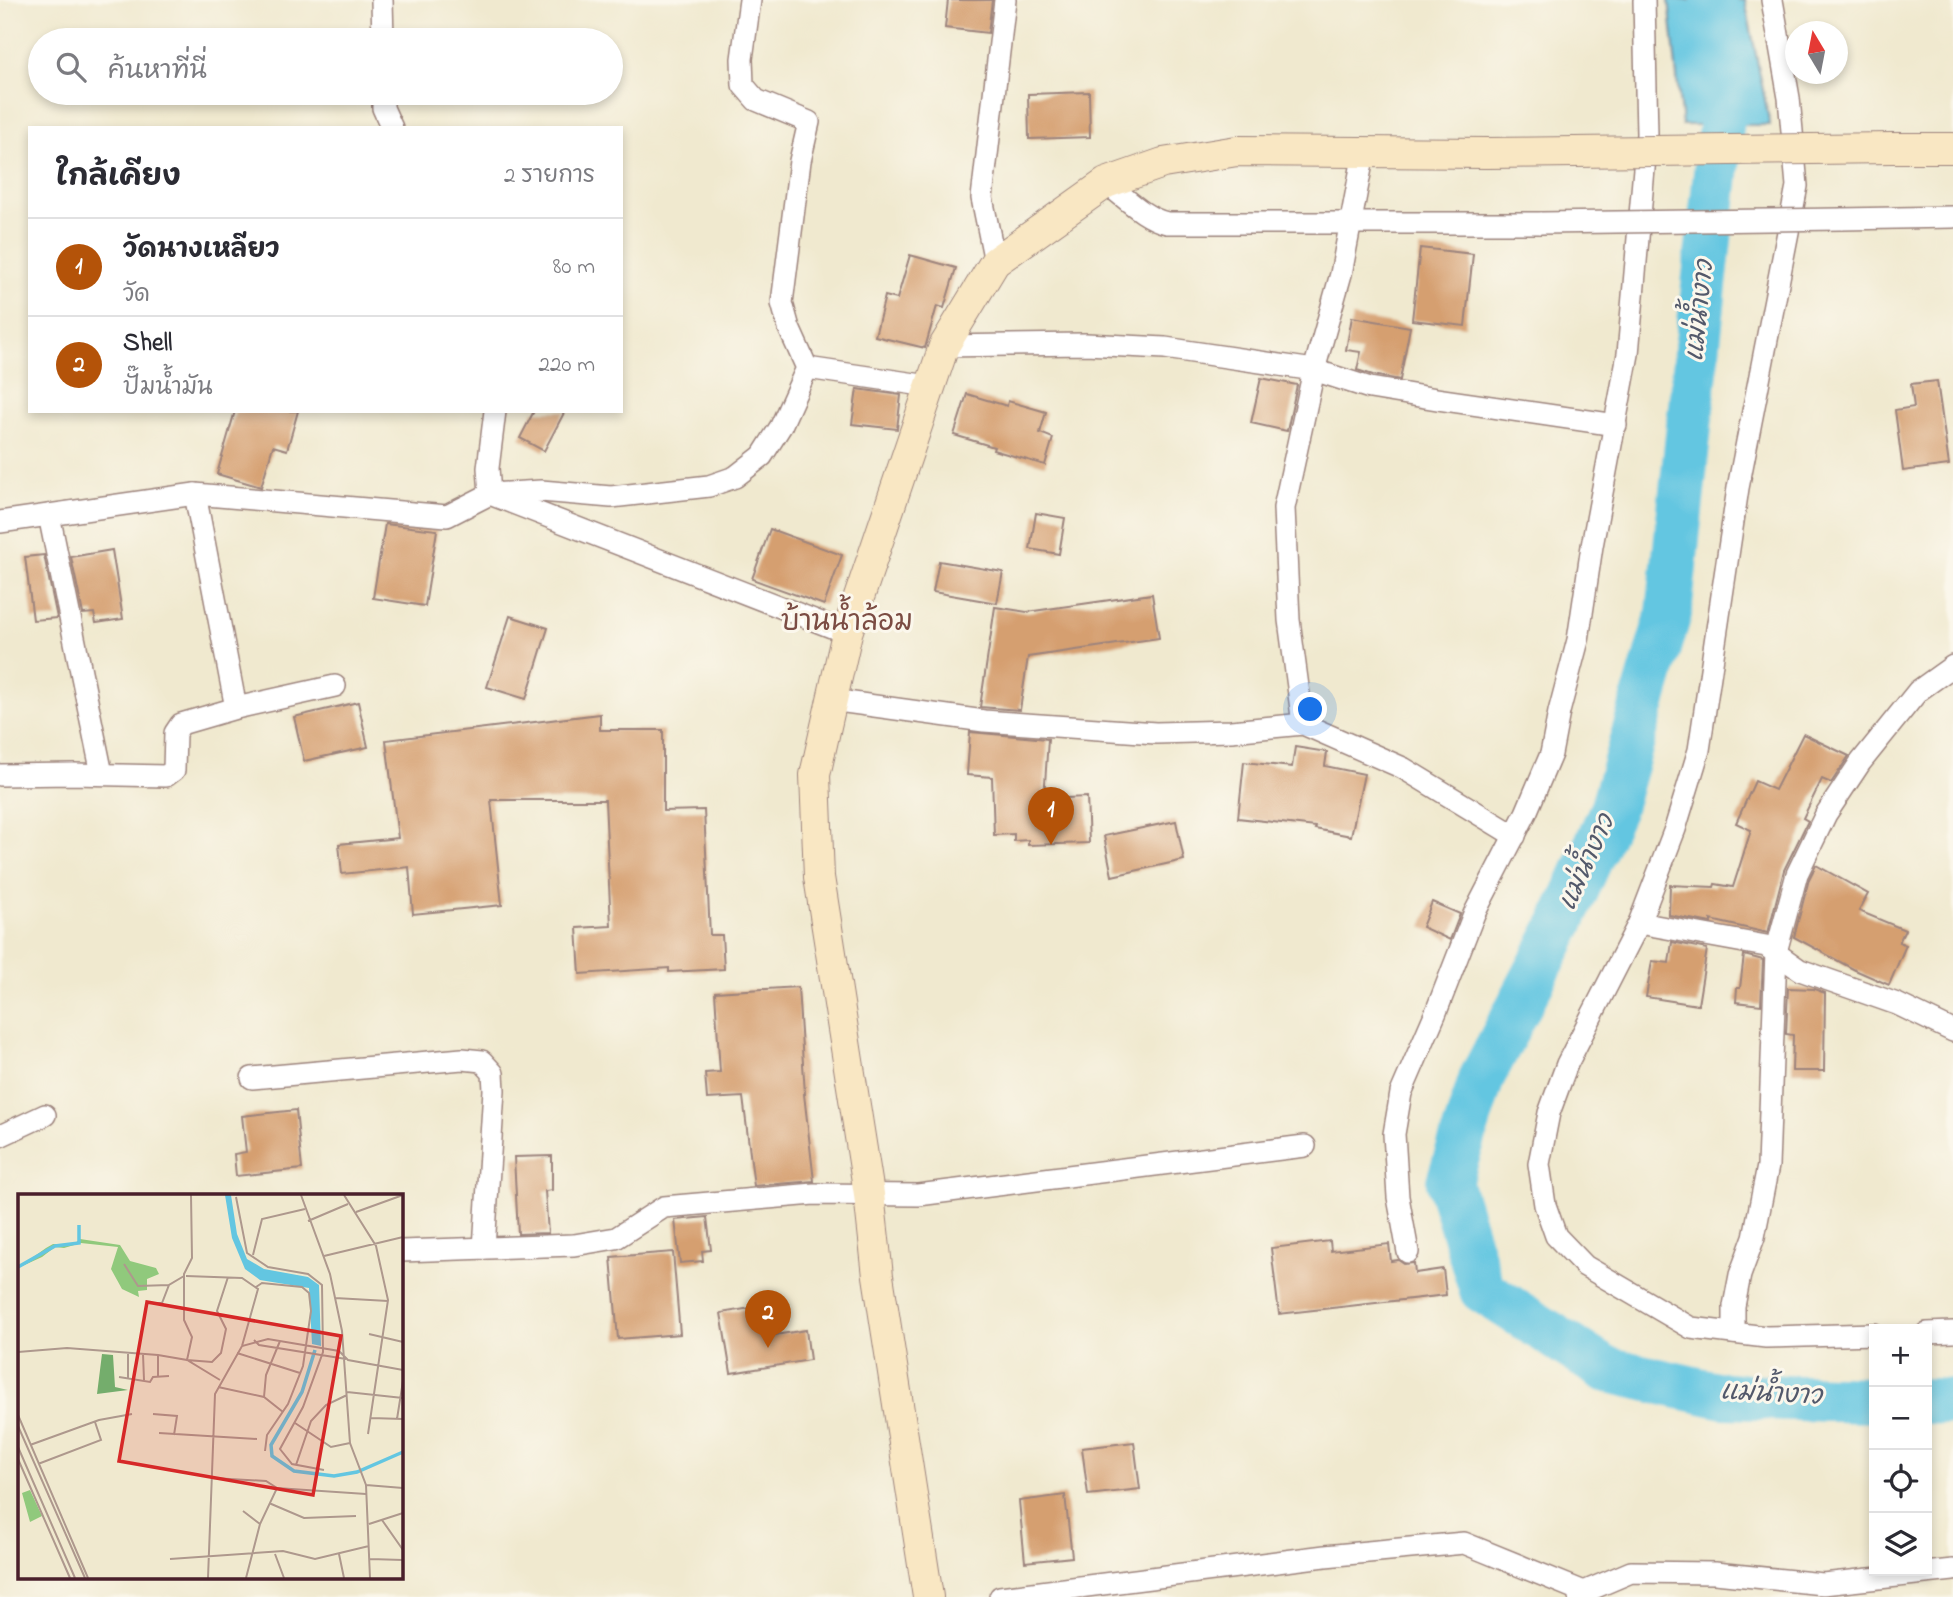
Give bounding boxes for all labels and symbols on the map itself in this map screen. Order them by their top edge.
north arrow [1785,21,1848,84]
water label: แม่น้ำงาว [1669,256,1725,363]
district label: บ้านน้ำล้อม [781,594,913,644]
your location [1293,692,1327,726]
pin: 1 [1028,787,1074,845]
water label: แม่น้ำงาว [1543,804,1627,917]
inset map [18,1194,402,1580]
pin: 2 [745,1290,791,1348]
water label: แม่น้ำงาว [1719,1365,1825,1417]

